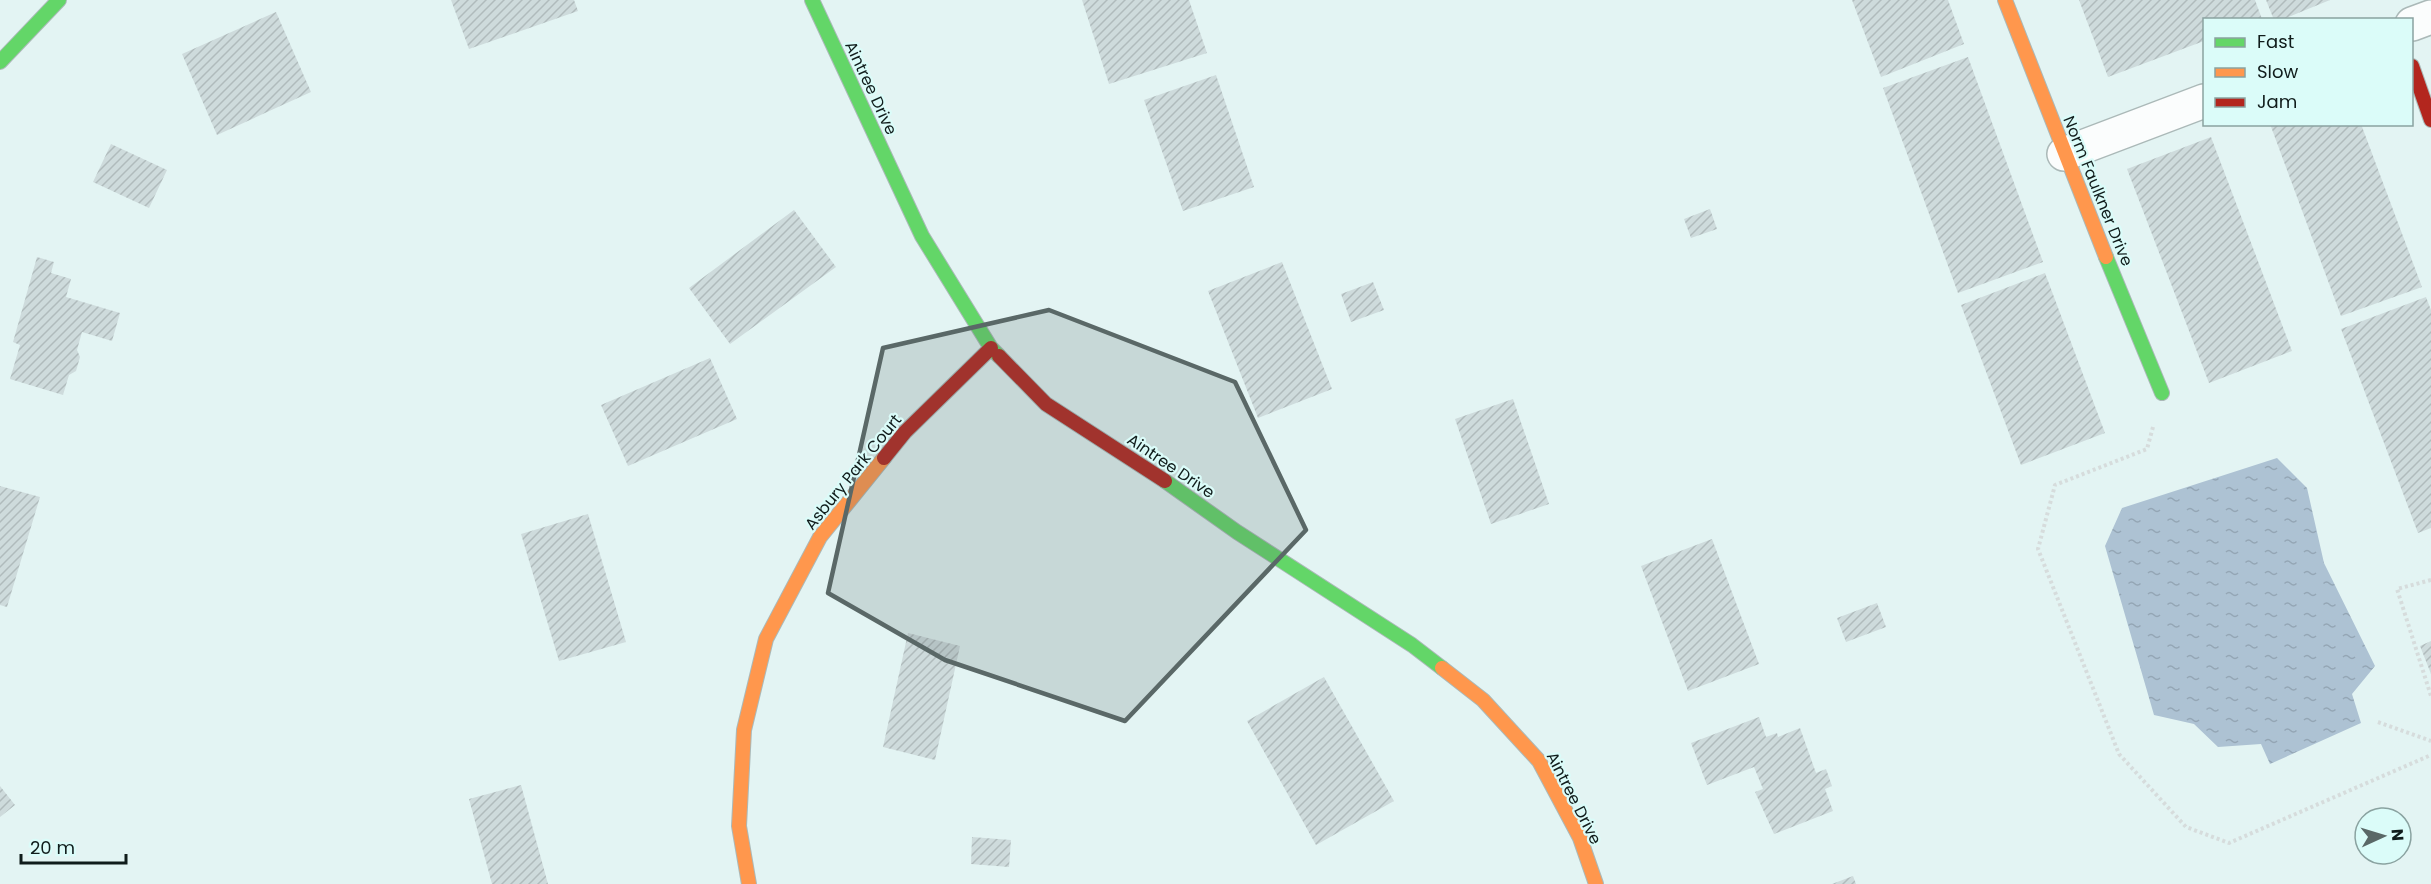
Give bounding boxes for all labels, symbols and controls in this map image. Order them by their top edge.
legend [2203,18,2413,126]
text: Fast [2257,29,2294,54]
street label: Aintree Drive [839,37,903,139]
text: Slow [2257,59,2299,84]
text: Jam [2257,89,2297,114]
street label: Norm Faulkner Drive [2057,113,2139,270]
street label: Asbury Park Court [799,409,907,535]
street label: Aintree Drive [1123,428,1219,504]
street label: Aintree Drive [1541,748,1607,848]
north arrow [2353,806,2413,866]
scale bar [21,827,126,865]
text: N [2386,828,2409,842]
text: 20 m [30,835,75,860]

